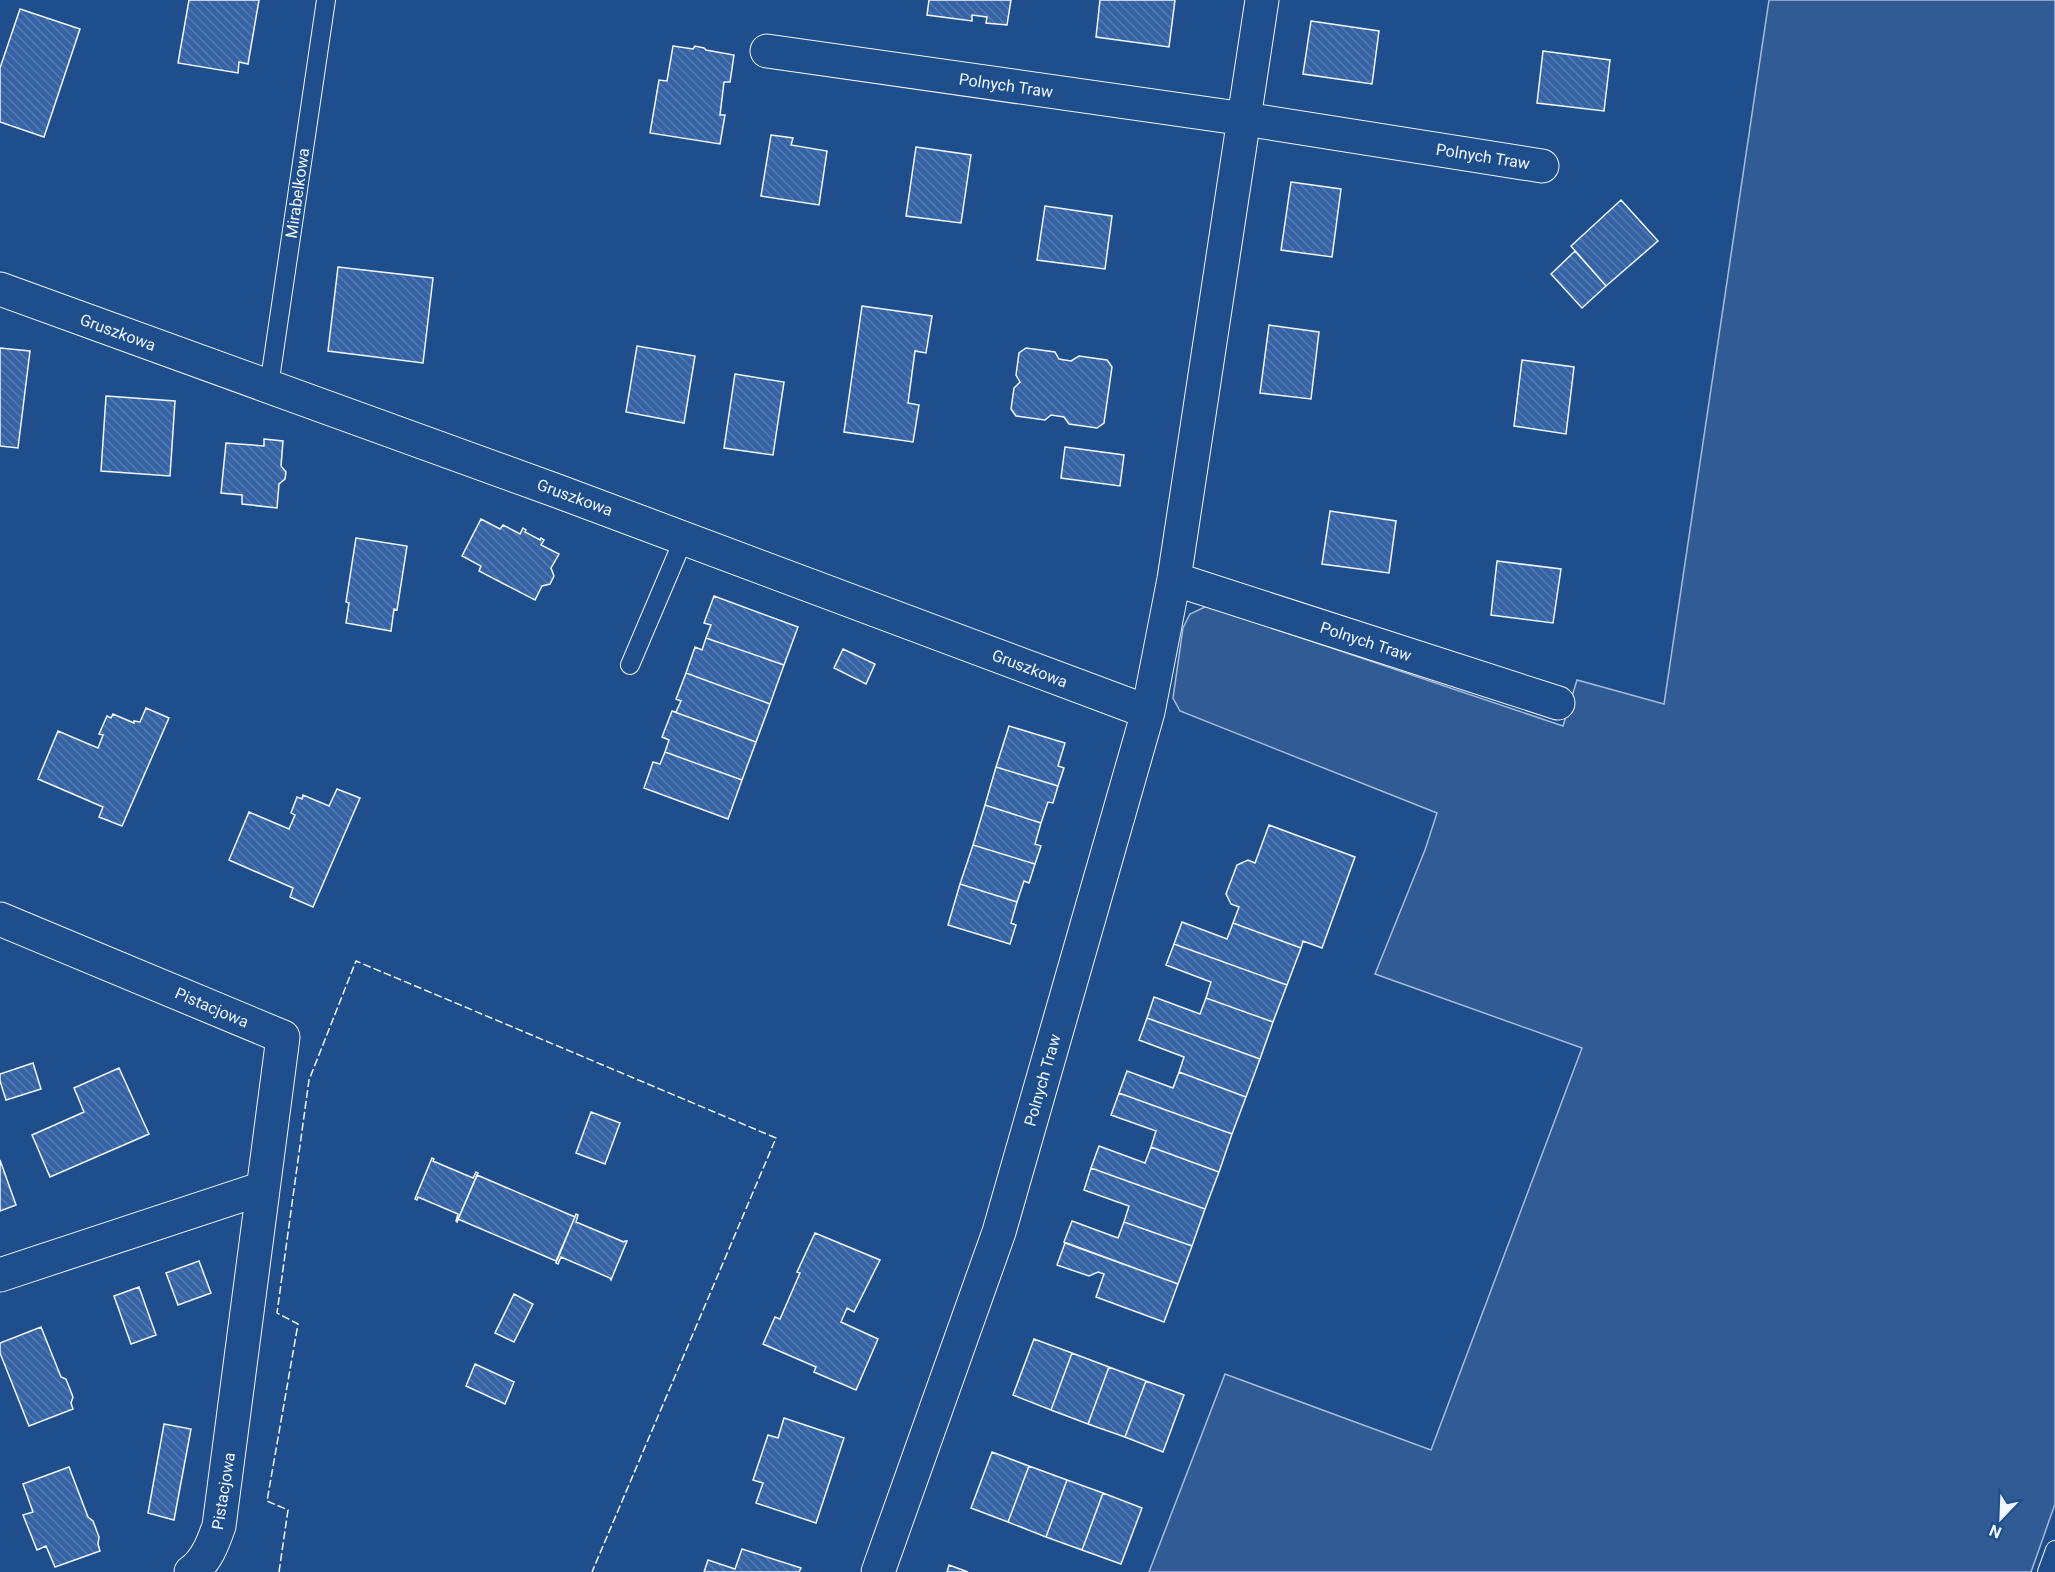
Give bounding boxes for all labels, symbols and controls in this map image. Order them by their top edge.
street label: Polnych Traw [958,69,1054,102]
street label: Polnych Traw [1435,140,1531,173]
street label: Mirabelkowa [282,147,313,239]
street label: Gruszkowa [77,310,158,355]
street label: Gruszkowa [534,475,615,520]
street label: Polnych Traw [1318,618,1414,665]
street label: Gruszkowa [989,645,1070,692]
street label: Pistacjowa [172,983,252,1031]
street label: Polnych Traw [1020,1032,1065,1128]
street label: Pistacjowa [208,1451,239,1531]
north arrow [1971,1488,2031,1548]
text: N [1986,1520,2004,1542]

